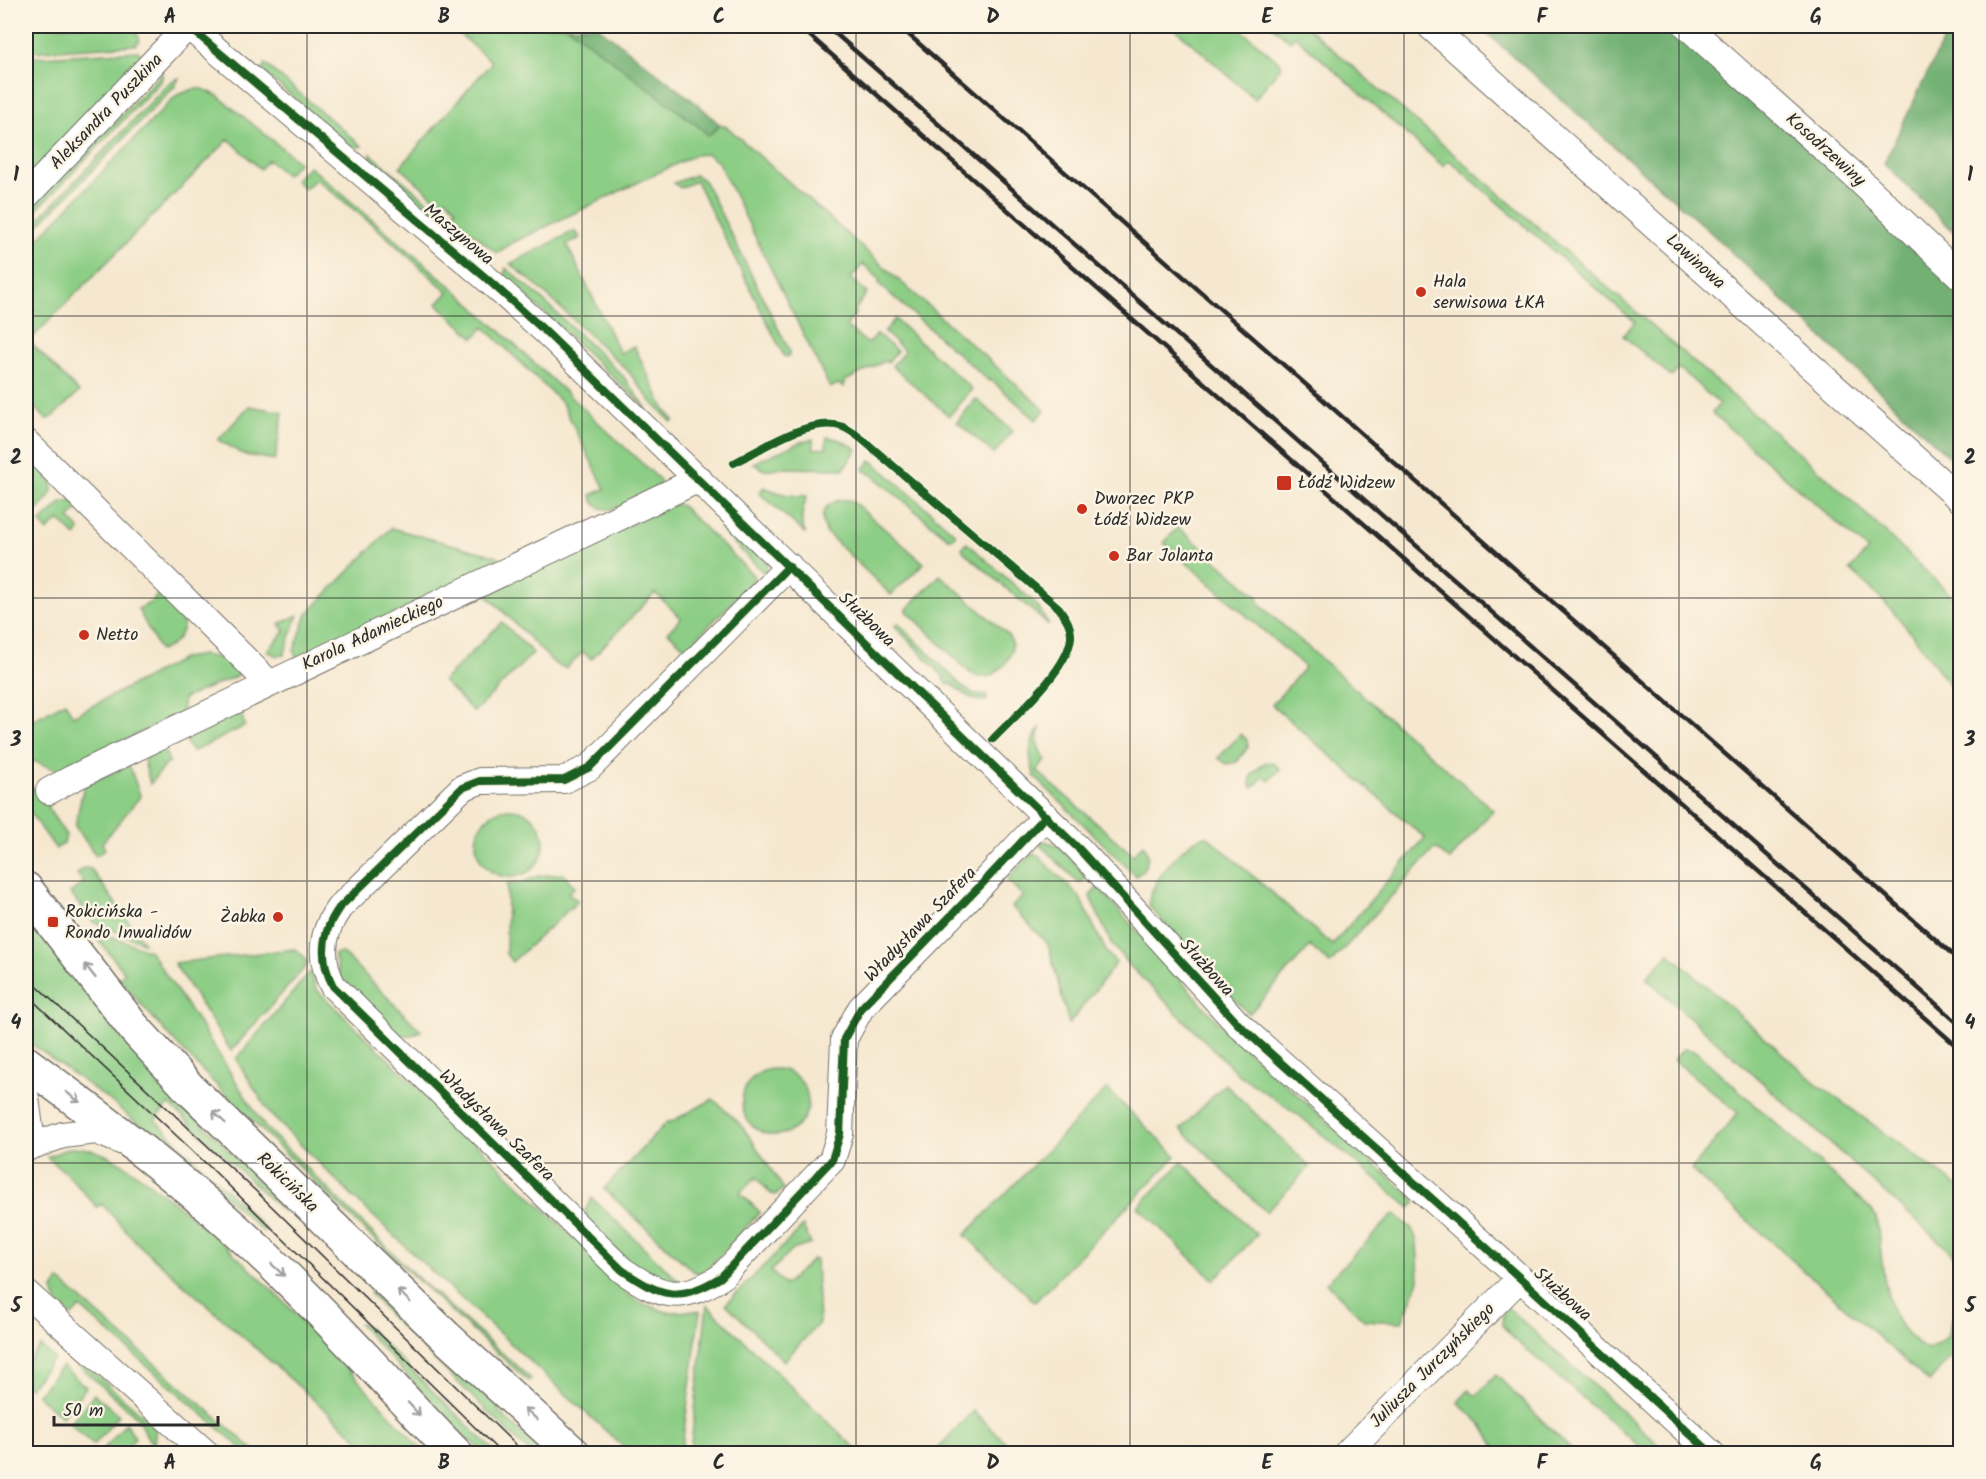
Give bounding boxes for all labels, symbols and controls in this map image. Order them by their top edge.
text: A [164,2,176,34]
text: B [438,2,450,34]
text: C [713,2,725,34]
text: D [986,2,1000,34]
text: E [1261,2,1273,34]
text: F [1537,2,1549,34]
text: G [1810,2,1822,34]
street label: Aleksandra Puszkina [43,47,171,177]
street label: Kosodrzewiny [1778,106,1872,195]
text: 1 [13,160,19,192]
text: 1 [1967,160,1973,192]
street label: Maszynowa [416,197,500,273]
street label: Lawinowa [1658,227,1732,297]
place label: Hala serwisowa ŁKA [1433,268,1546,318]
marker: Hala serwisowa ŁKA [1414,285,1428,299]
text: 2 [10,443,22,475]
text: 2 [1964,443,1976,475]
place label: Łódź Widzew [1298,469,1396,498]
marker: Łódź Widzew [1275,474,1293,492]
place label: Dworzec PKP Łódź Widzew [1094,485,1194,535]
marker: Dworzec PKP Łódź Widzew [1075,502,1089,516]
place label: Bar Jolanta [1126,542,1214,571]
marker: Bar Jolanta [1107,549,1121,563]
street label: Służbowa [831,585,901,655]
street label: Karola Adamieckiego [297,588,449,680]
place label: Netto [96,621,138,650]
marker: Netto [77,628,91,642]
text: 3 [10,725,22,757]
text: 3 [1964,725,1976,757]
street label: Władysława Szafera [858,860,984,990]
place label: Rokicińska - Rondo Inwalidów [65,898,192,948]
place label: Żabka [220,903,266,932]
marker: Żabka [271,910,285,924]
marker: Rokicińska - Rondo Inwalidów [46,915,60,929]
street label: Służbowa [1172,932,1240,1004]
one-way arrow [84,963,97,979]
text: 4 [11,1008,22,1040]
text: 4 [1965,1008,1976,1040]
street label: Władysława Szafera [431,1063,561,1189]
one-way arrow [64,1091,80,1103]
one-way arrow [211,1110,226,1125]
street label: Rokicińska [249,1146,325,1220]
street label: Służbowa [1526,1261,1598,1329]
one-way arrow [270,1262,285,1276]
one-way arrow [396,1289,411,1303]
text: 5 [10,1291,23,1323]
text: 5 [1964,1291,1977,1323]
street label: Juliusza Jurczyńskiego [1363,1296,1503,1436]
scale bar [54,1389,218,1427]
text: 50 m [63,1397,103,1426]
one-way arrow [407,1401,421,1416]
one-way arrow [524,1407,539,1421]
text: A [164,1448,176,1479]
text: B [438,1448,450,1479]
text: C [713,1448,725,1479]
text: D [986,1448,1000,1479]
text: E [1261,1448,1273,1479]
text: F [1537,1448,1549,1479]
text: G [1810,1448,1822,1479]

